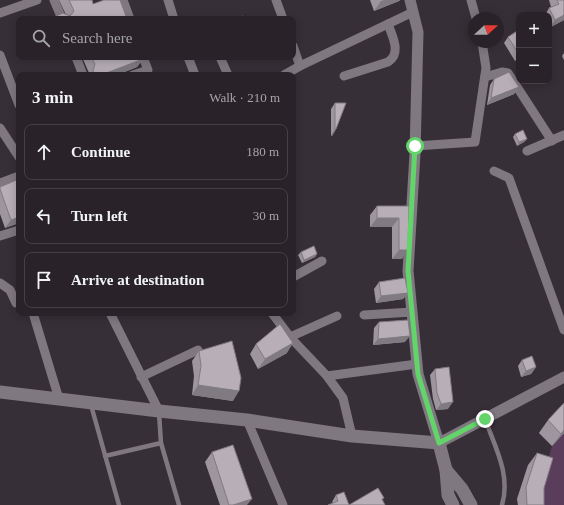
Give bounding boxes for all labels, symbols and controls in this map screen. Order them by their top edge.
north arrow [468,12,504,48]
map controls [516,12,552,84]
button: + [516,12,552,48]
search box [16,16,296,60]
icon: search [30,27,52,49]
text: Search here [62,30,132,46]
button: − [516,48,552,84]
text: 3 min [32,88,73,107]
text: Walk · 210 m [209,90,280,105]
route start [406,137,424,155]
icon: ahead [33,141,55,163]
text: Continue [71,144,130,160]
text: 180 m [246,144,279,159]
icon: left [33,205,55,227]
text: Turn left [71,208,128,224]
text: 30 m [253,208,279,223]
icon: arrive [33,269,55,291]
text: Arrive at destination [71,272,204,288]
route end [476,410,494,428]

